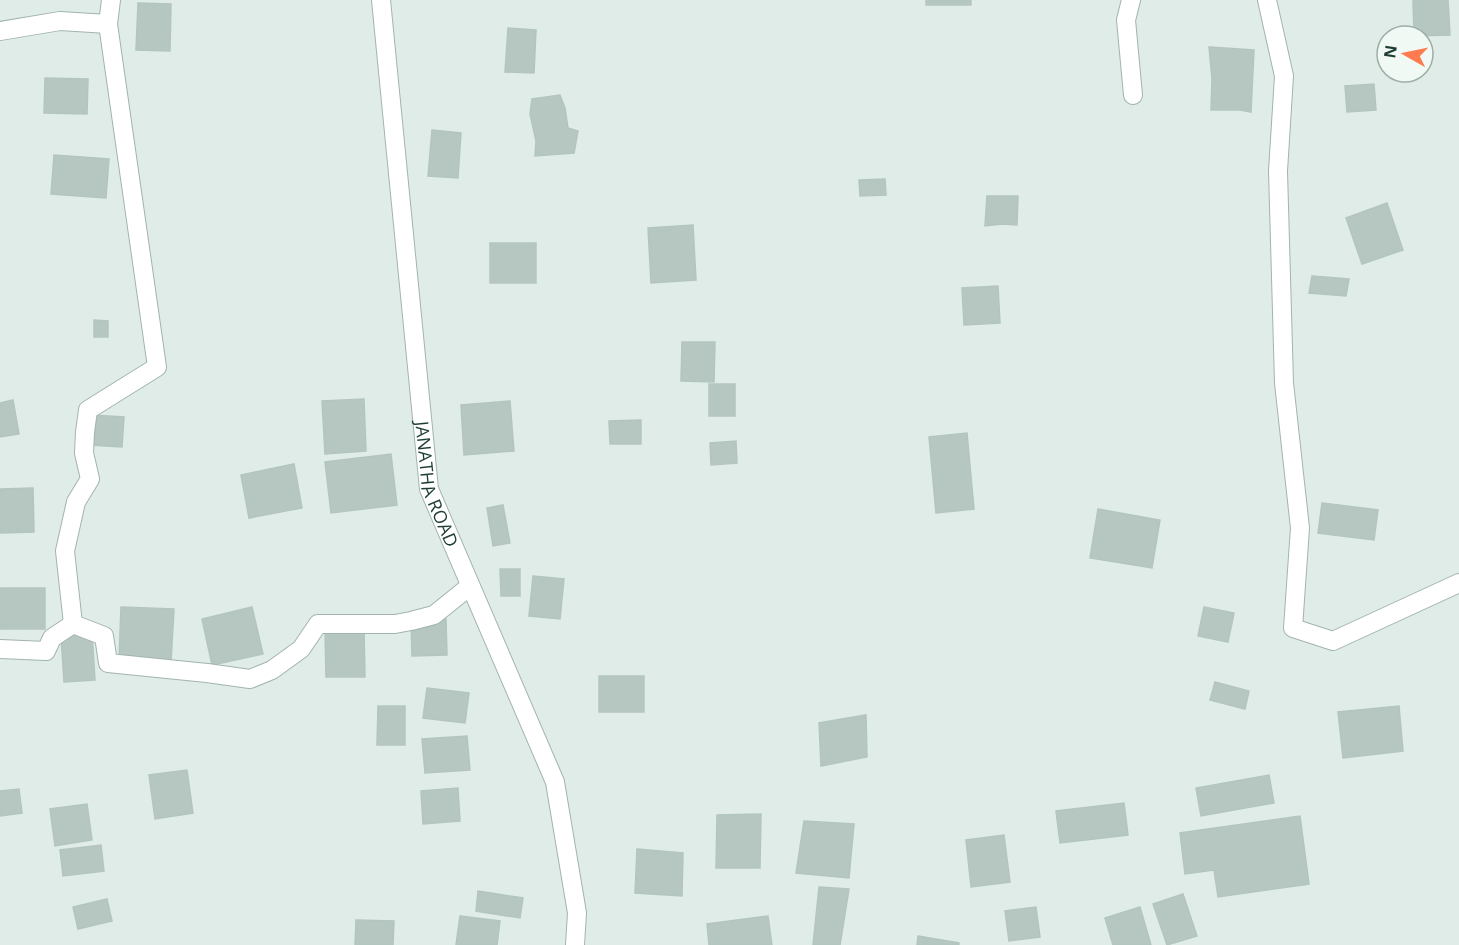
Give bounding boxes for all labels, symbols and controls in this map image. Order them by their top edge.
north arrow [1375,24,1435,84]
text: N [1378,44,1402,60]
street label: JANATHA ROAD [410,418,464,550]

